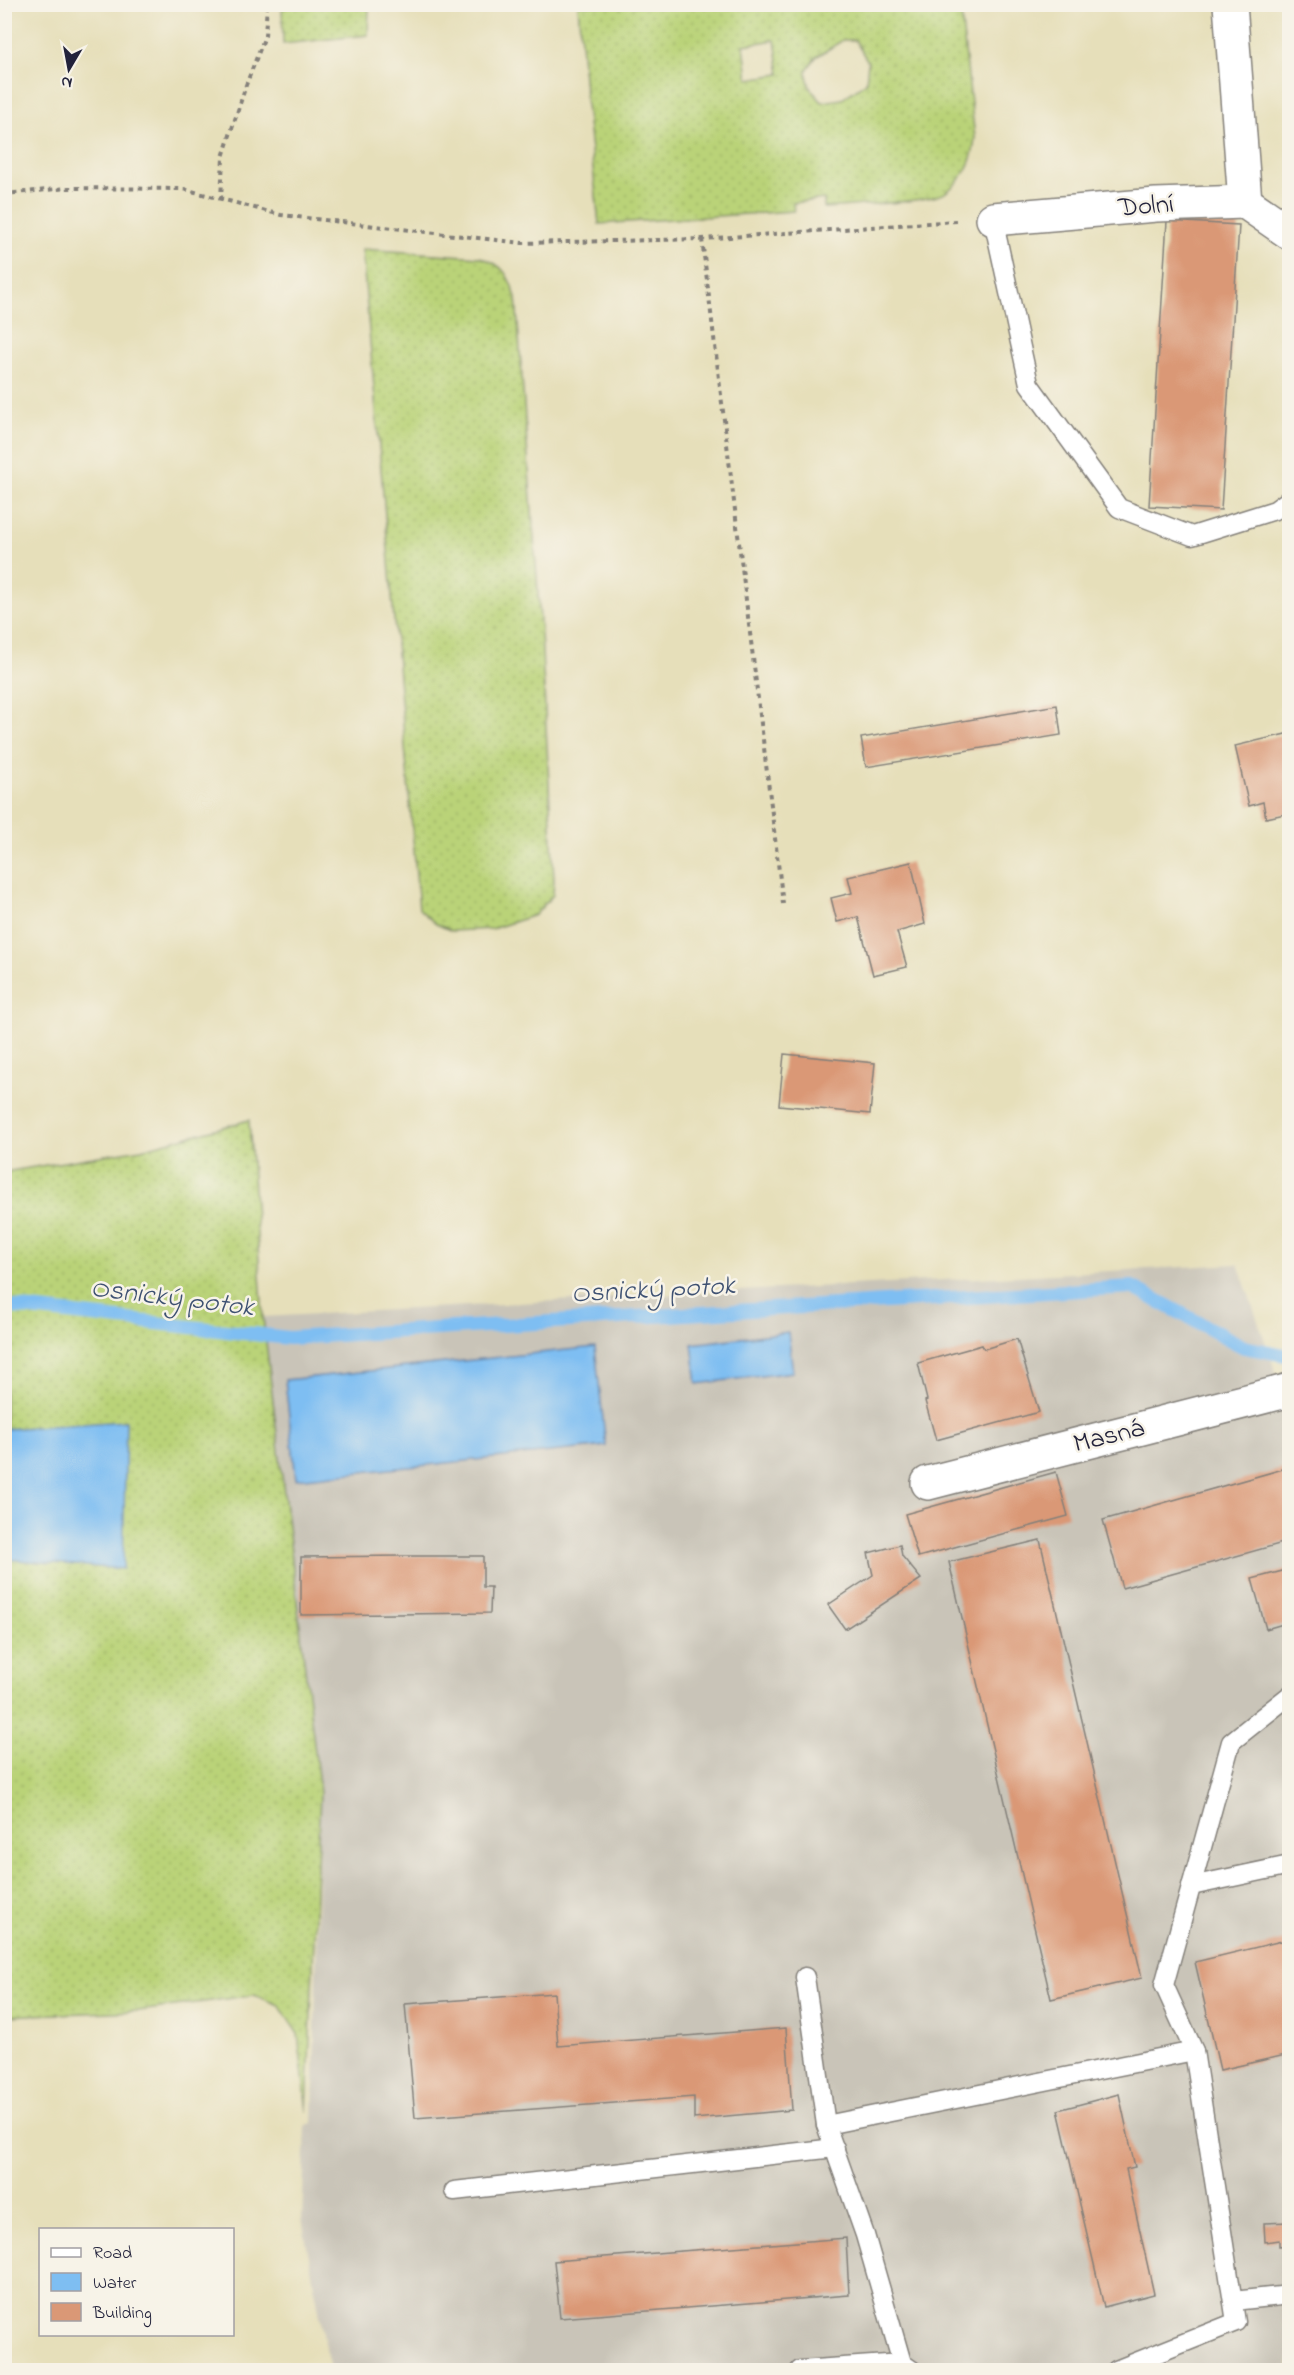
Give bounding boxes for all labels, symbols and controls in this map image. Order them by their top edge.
north arrow [39,39,99,99]
text: N [59,69,74,95]
street label: Dolní [1116,186,1175,228]
water label: Osnický potok [570,1266,738,1316]
water label: Osnický potok [88,1269,258,1330]
street label: Masná [1070,1409,1149,1465]
legend [39,2228,234,2336]
text: Road [93,2241,132,2267]
text: Water [93,2271,137,2297]
text: Building [92,2301,152,2328]

